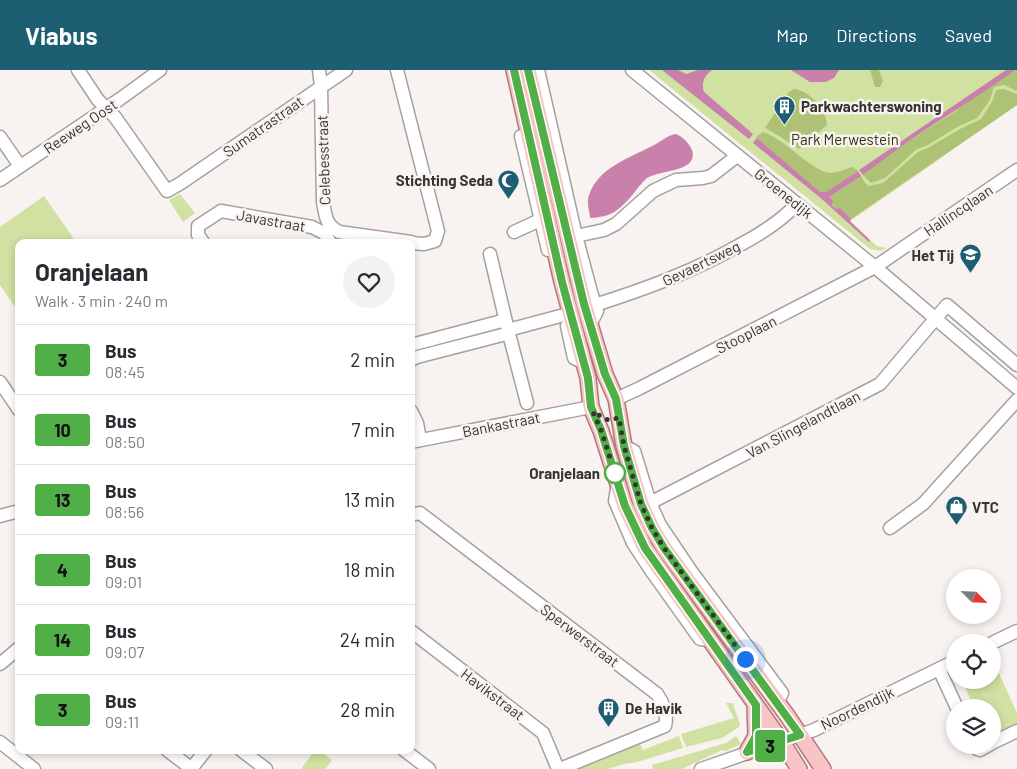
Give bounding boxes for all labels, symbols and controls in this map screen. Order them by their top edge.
text: Viabus [25,21,97,50]
text: Map [776,24,808,46]
text: Directions [836,24,917,46]
text: Saved [945,24,992,46]
street label: Sumatrastraat [219,92,307,160]
building icon: Parkwachterswoning [773,94,797,125]
street label: Reeweg Oost [40,95,120,157]
place label: Parkwachterswoning [801,97,942,115]
street label: Celebesstraat [312,115,334,205]
park label: Park Merwestein [791,130,899,148]
street label: Groenedijk [751,164,817,222]
mosque icon: Stichting Seda [497,168,521,199]
place label: Stichting Seda [396,171,493,189]
street label: Hallincqlaan [920,180,996,240]
street label: Javastraat [235,205,307,235]
street label: Gevaertsweg [659,236,743,290]
school or university icon: Het Tij [958,243,982,274]
place label: Het Tij [911,246,954,264]
button: heart [343,256,395,308]
text: Oranjelaan [35,257,148,286]
text: Walk · 3 min · 240 m [35,291,168,310]
street label: Stooplaan [713,311,779,357]
text: Bus [105,339,137,362]
text: 2 min [350,348,395,371]
text: 3 [58,349,67,371]
text: 08:45 [105,362,145,381]
street label: Van Slingelandtlaan [743,386,863,462]
street label: Bankastraat [461,408,541,440]
text: Bus [105,409,137,432]
text: 7 min [351,418,395,441]
text: 10 [54,419,71,441]
text: 08:50 [105,432,145,451]
marker: Oranjelaan [604,462,626,484]
place label: Oranjelaan [529,464,600,482]
text: Bus [105,479,137,502]
text: 13 min [344,488,395,511]
text: 13 [54,489,71,511]
shop icon: VTC [944,495,968,526]
place label: VTC [972,498,999,516]
text: 08:56 [105,502,144,521]
text: Bus [105,549,137,572]
text: 18 min [344,558,395,581]
text: 4 [57,559,68,581]
north arrow [946,569,1001,624]
map controls [946,569,1001,754]
text: 09:01 [105,572,142,591]
street label: Sperwerstraat [537,600,623,670]
text: Bus [105,619,137,642]
text: 24 min [340,628,395,651]
text: 14 [54,629,71,651]
button: locate [946,634,1001,689]
text: 09:07 [105,642,144,661]
your location [733,647,758,672]
street label: Havikstraat [458,664,528,724]
street label: Noordendijk [817,682,897,733]
text: Bus [105,689,137,712]
building icon: De Havik [597,696,621,727]
text: 28 min [340,698,395,721]
text: 3 [58,699,67,721]
place label: De Havik [625,699,682,717]
button: layers [946,699,1001,754]
text: 09:11 [105,712,139,731]
line badge: 3 [754,730,786,762]
text: 3 [765,735,775,757]

